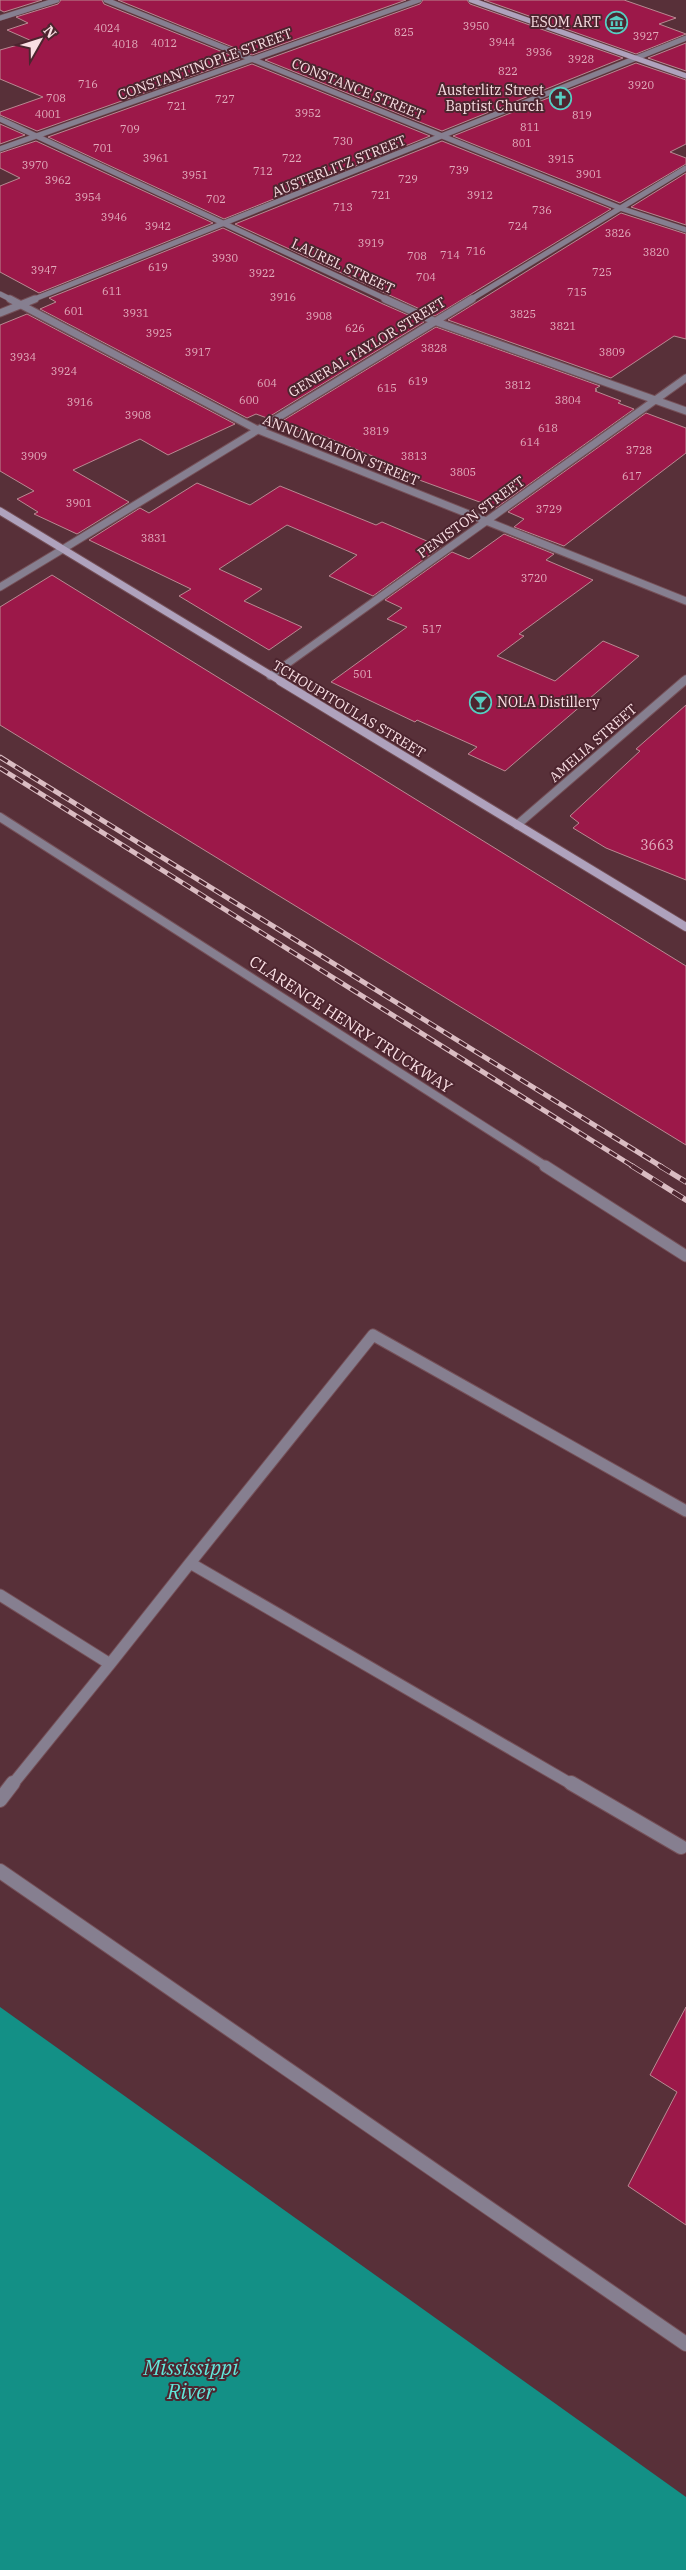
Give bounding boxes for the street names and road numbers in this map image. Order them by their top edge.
street label: CONSTANTINOPLE STREET [115,24,295,104]
street label: CONSTANCE STREET [289,54,427,124]
street label: AUSTERLITZ STREET [269,131,409,201]
street label: LAUREL STREET [289,234,397,298]
street label: GENERAL TAYLOR STREET [285,293,449,401]
street label: ANNUNCIATION STREET [260,410,422,490]
street label: PENISTON STREET [414,472,528,562]
street label: TCHOUPITOULAS STREET [269,656,429,762]
street label: AMELIA STREET [545,700,641,786]
street label: CLARENCE HENRY TRUCKWAY [246,951,456,1097]

